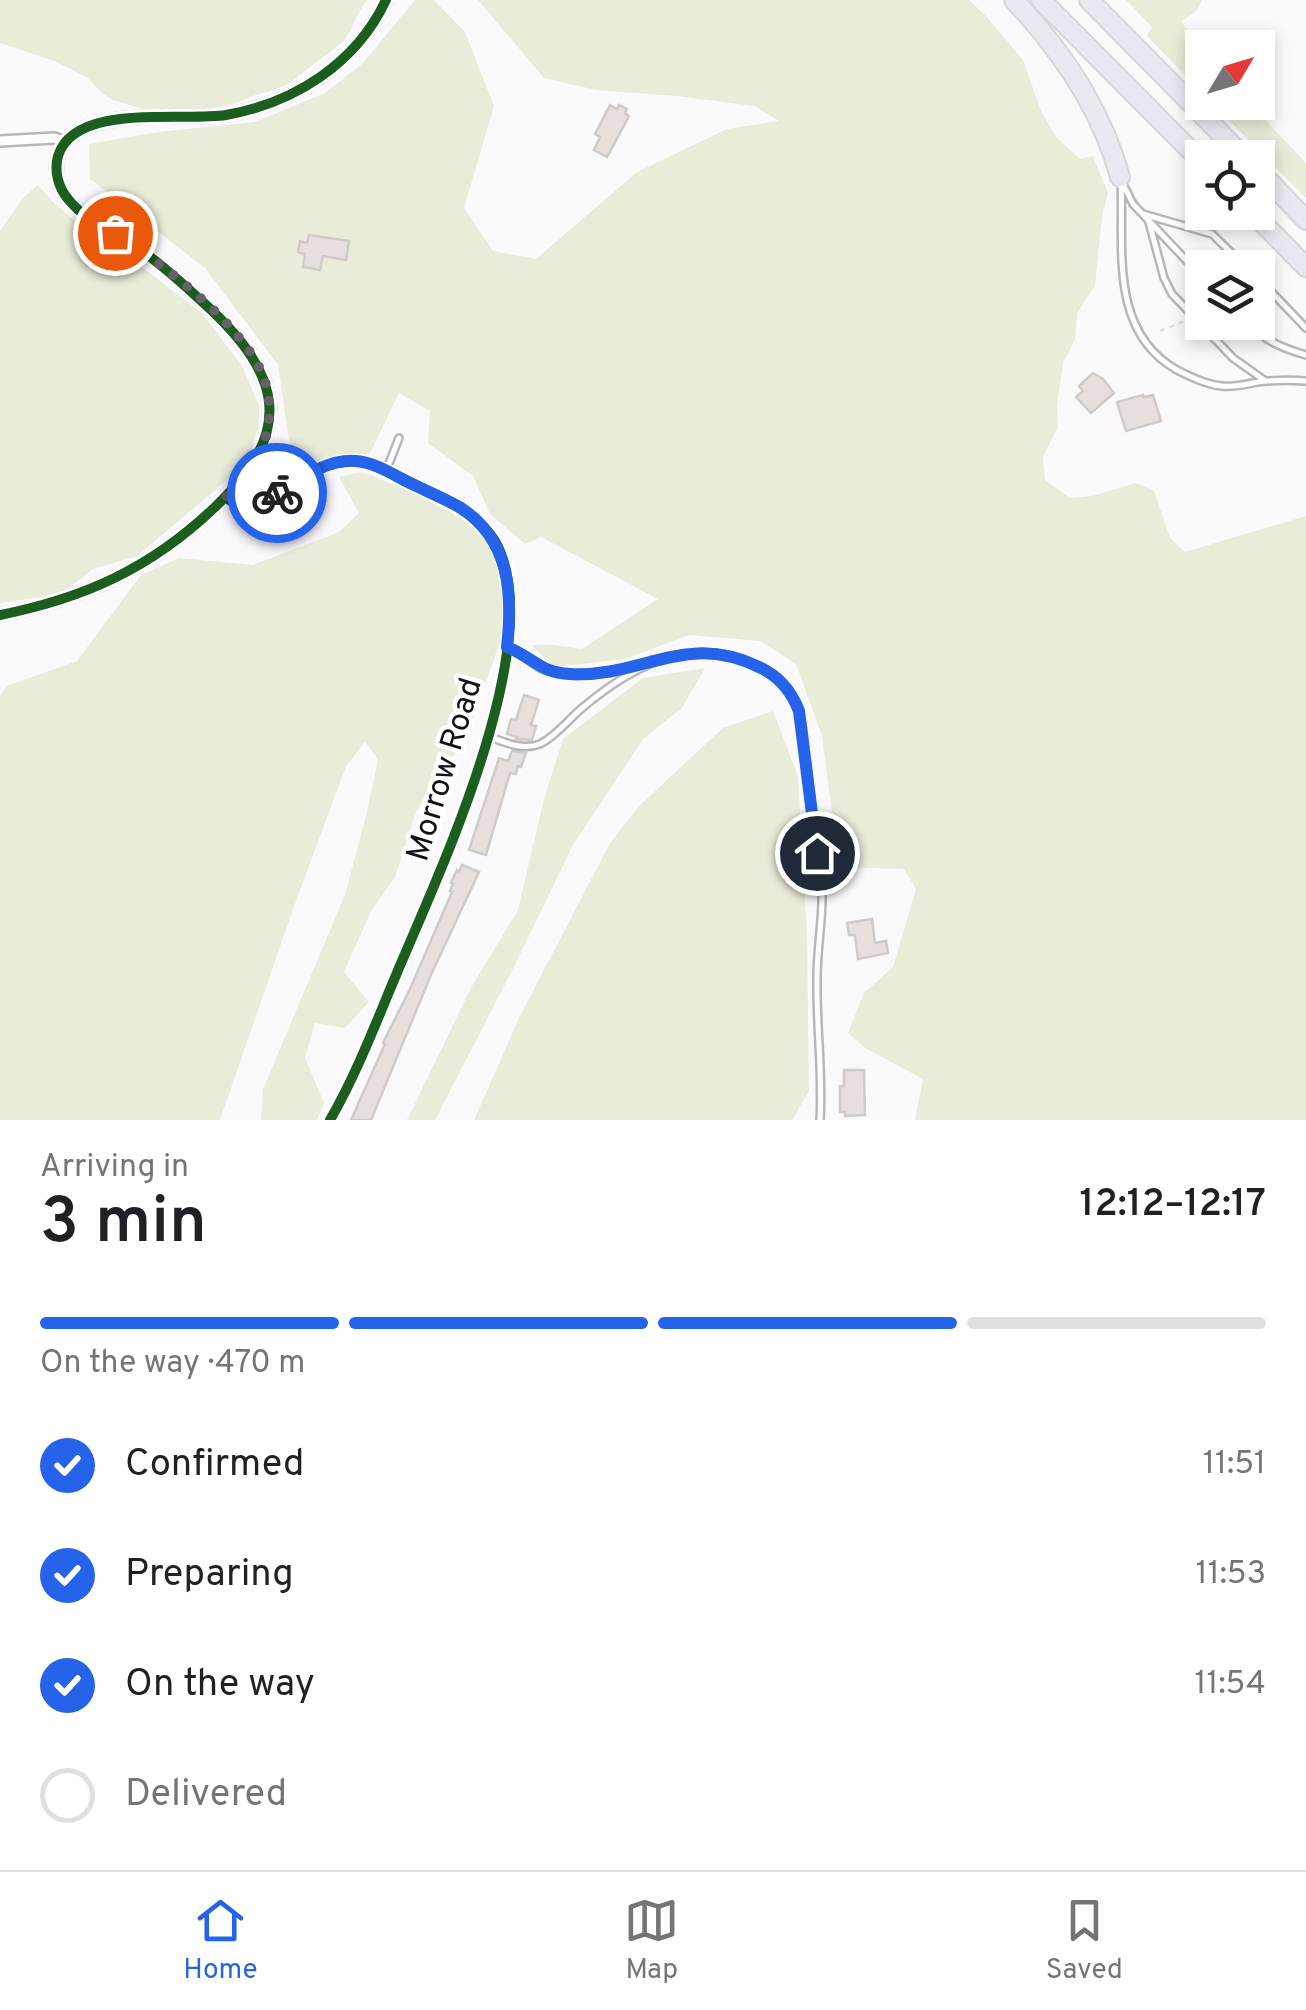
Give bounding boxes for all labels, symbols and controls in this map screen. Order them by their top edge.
north arrow [1185,30,1275,120]
map controls [1185,30,1275,340]
button: locate [1185,140,1275,230]
pin [73,191,158,276]
icon: bag [88,206,143,261]
button: layers [1185,250,1275,340]
courier [227,443,327,543]
icon: bike [250,466,305,521]
street label: Morrow Road [399,674,493,866]
pin [775,811,860,896]
icon: home [790,826,845,881]
text: Arriving in [40,1148,189,1188]
text: 12:12–12:17 [1080,1181,1266,1230]
text: 3 min [40,1184,207,1266]
text: On the way · 470 m [40,1344,305,1384]
icon: check [40,1438,95,1493]
text: Confirmed [125,1441,304,1490]
text: 11:51 [1203,1445,1266,1485]
icon: check [40,1548,95,1603]
text: Preparing [125,1551,294,1600]
text: 11:53 [1196,1555,1266,1595]
icon: check [40,1658,95,1713]
text: On the way [125,1661,315,1710]
text: 11:54 [1195,1665,1266,1705]
text: Delivered [125,1771,287,1820]
tab: Home [183,1893,258,1989]
tab: Map [624,1893,679,1989]
tab: Saved [1046,1893,1123,1989]

